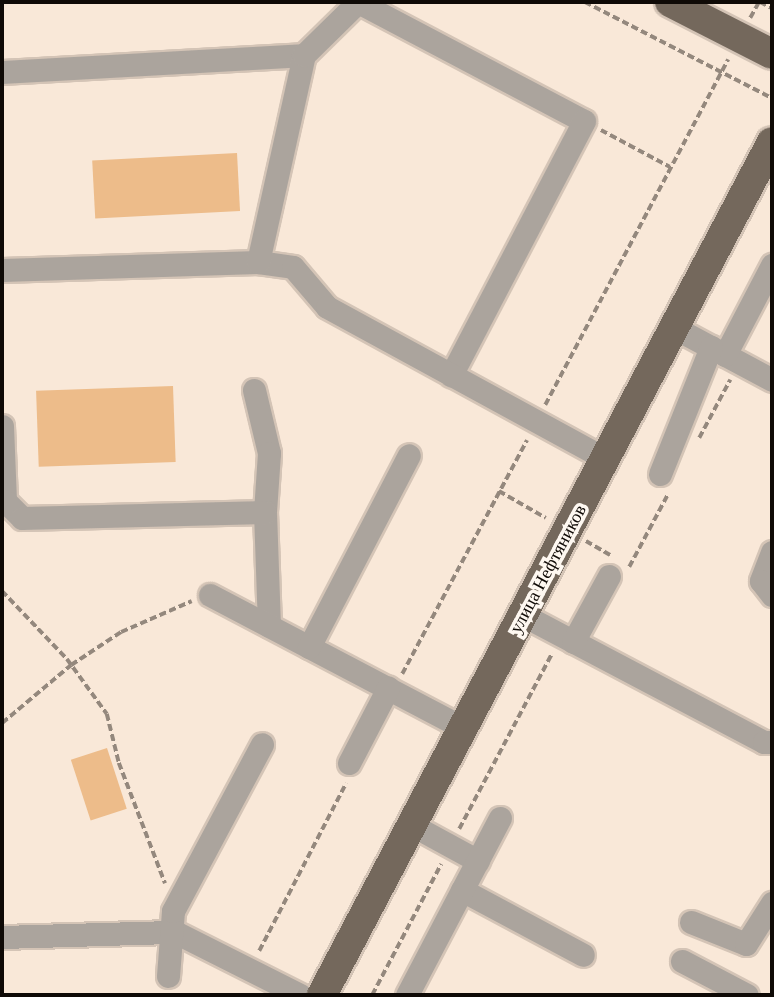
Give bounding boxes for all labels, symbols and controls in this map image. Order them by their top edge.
street label: улица Нефтяников [505,501,591,637]

